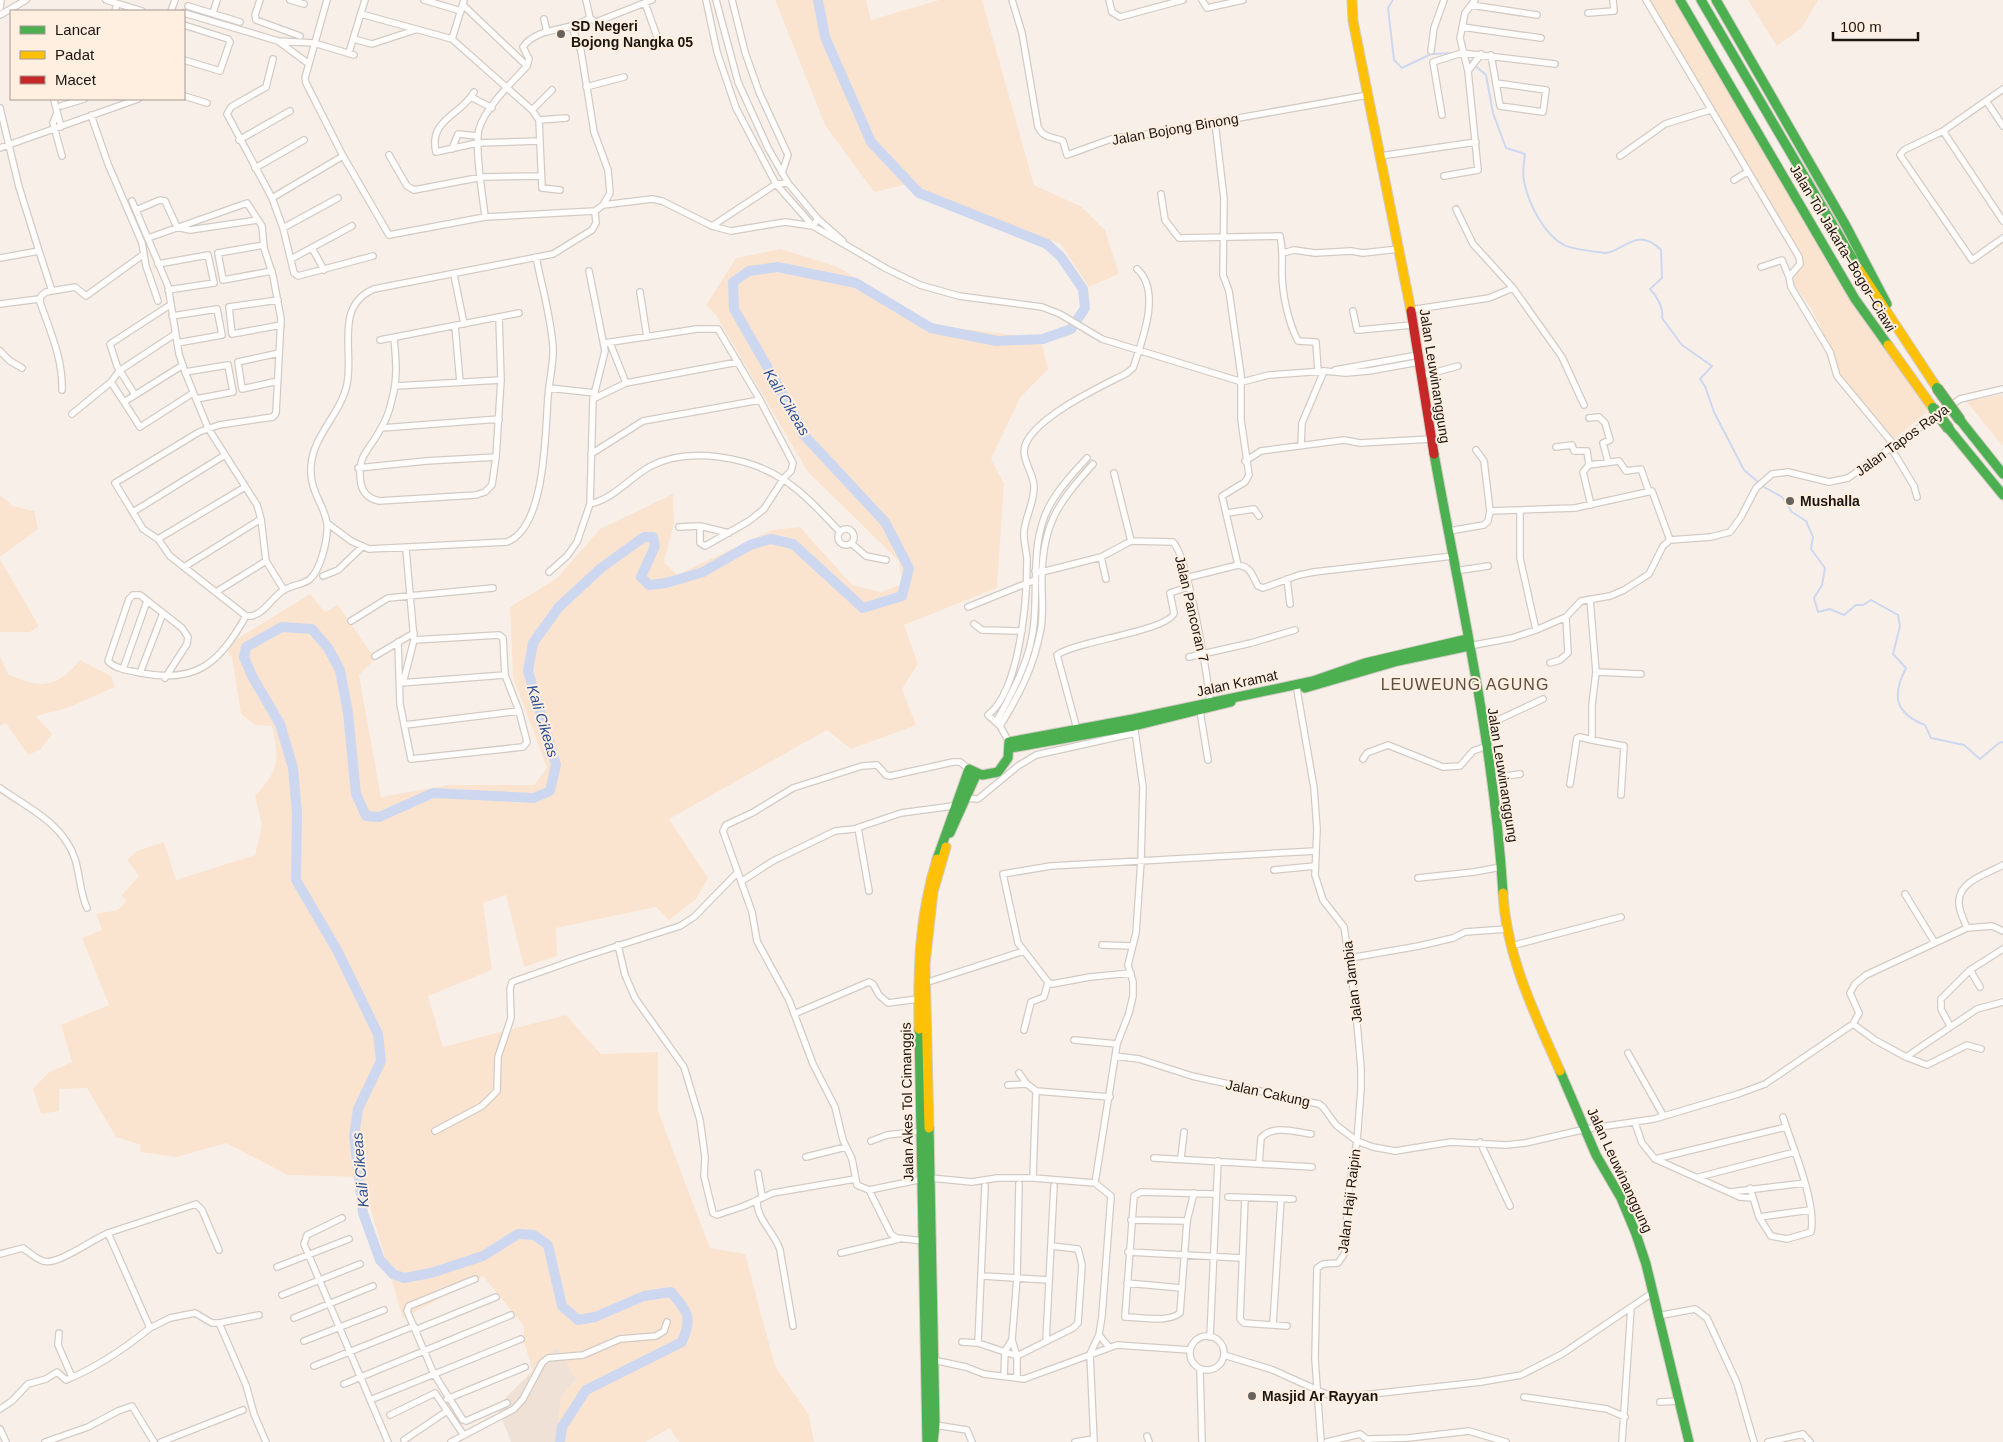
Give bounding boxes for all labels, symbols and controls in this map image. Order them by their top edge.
legend [10,10,185,100]
scale bar [1833,10,1918,42]
place label: SD Negeri Bojong Nangka 05 [571,18,693,50]
text: 100 m [1840,18,1882,35]
text: Lancar [55,21,101,38]
marker: SD Negeri Bojong Nangka 05 [555,28,567,40]
text: Padat [55,46,95,63]
text: Macet [55,71,97,88]
street label: Jalan Bojong Binong [1110,110,1240,148]
street label: Jalan Tol Jakarta–Bogor–Ciawi [1787,162,1899,334]
street label: Jalan Leuwinanggung [1416,307,1454,445]
water label: Kali Cikeas [760,365,814,439]
street label: Jalan Tapos Raya [1852,401,1952,479]
place label: Mushalla [1800,493,1860,509]
marker: Mushalla [1784,495,1796,507]
street label: Jalan Pancoran 7 [1172,554,1212,664]
street label: Jalan Kramat [1195,667,1279,699]
district label: LEUWEUNG AGUNG [1381,676,1549,693]
water label: Kali Cikeas [524,683,562,760]
street label: Jalan Leuwinanggung [1484,706,1522,844]
street label: Jalan Jambia [1339,940,1365,1024]
street label: Jalan Akes Tol Cimanggis [898,1022,916,1182]
street label: Jalan Cakung [1224,1076,1312,1110]
street label: Jalan Leuwinanggung [1584,1105,1656,1235]
water label: Kali Cikeas [348,1131,372,1208]
street label: Jalan Haji Raipin [1335,1148,1363,1254]
place label: Masjid Ar Rayyan [1262,1388,1378,1404]
marker: Masjid Ar Rayyan [1246,1390,1258,1402]

